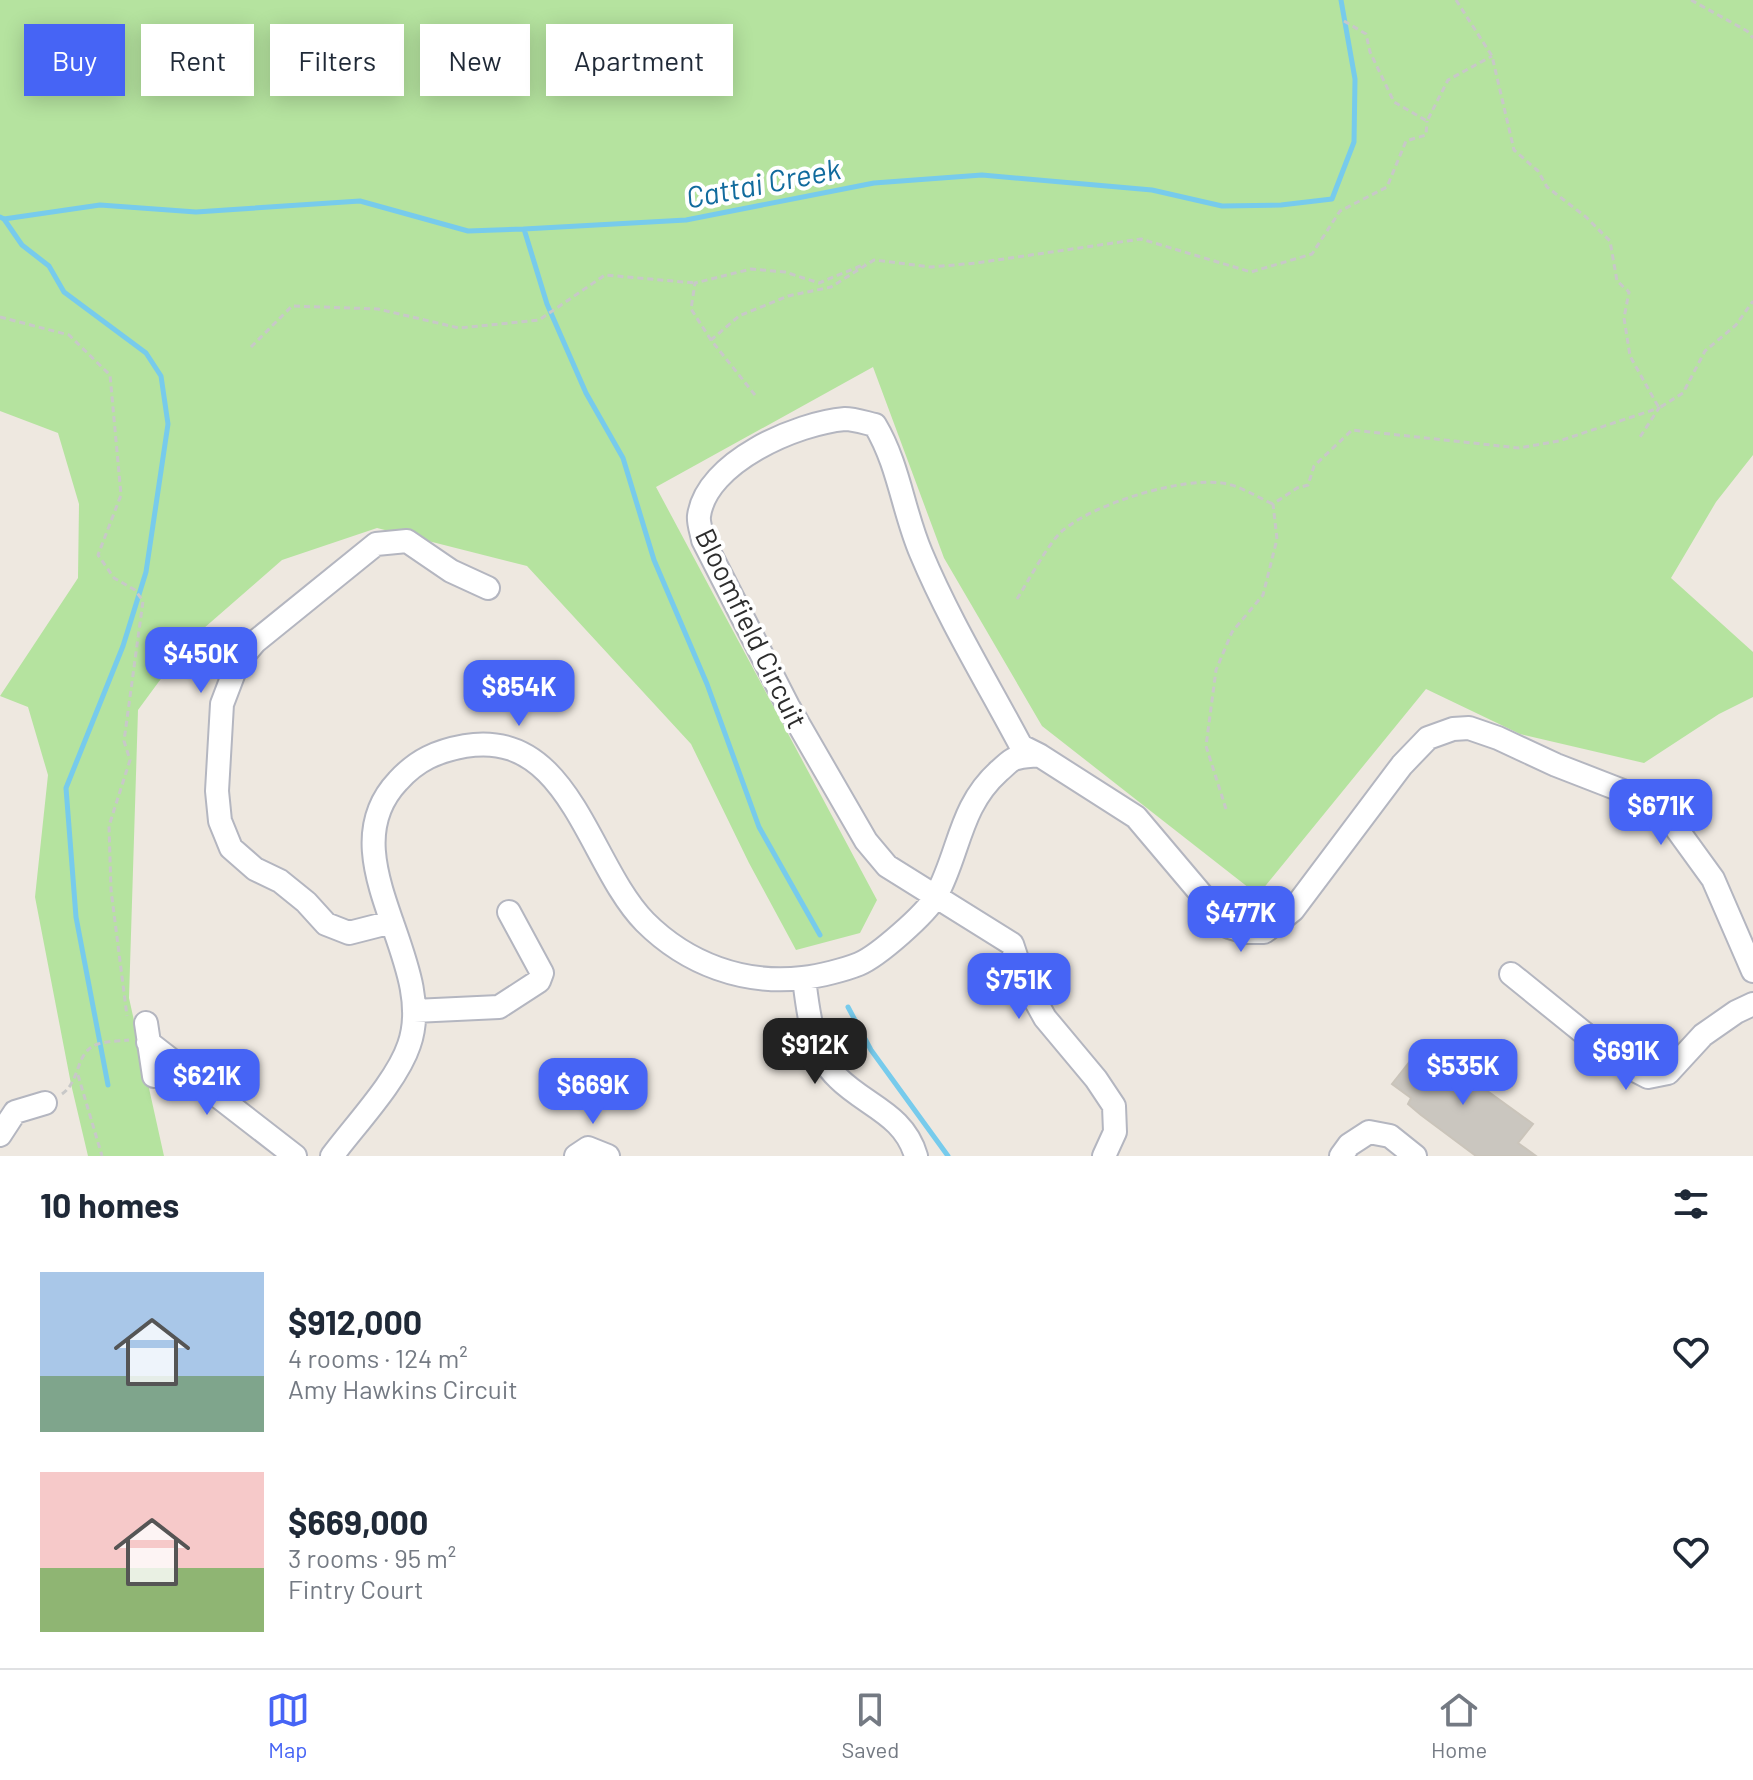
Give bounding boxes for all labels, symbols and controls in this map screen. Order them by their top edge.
chip: Buy [24,24,125,96]
chip: Rent [141,24,254,96]
chip: Filters [270,24,404,96]
chip: New [420,24,530,96]
chip: Apartment [546,24,733,96]
water label: Cattai Creek [682,149,844,215]
street label: Bloomfield Circuit [689,523,815,733]
pin: $450K [145,627,257,695]
text: $450K [163,637,239,668]
pin: $854K [463,660,575,728]
text: $854K [482,670,556,701]
pin: $671K [1605,779,1717,847]
text: $671K [1627,789,1695,820]
pin: $477K [1185,886,1297,954]
text: $477K [1206,896,1276,927]
pin: $751K [963,953,1075,1021]
text: $751K [986,963,1052,994]
pin: $912K [759,1018,871,1086]
pin: $691K [1570,1024,1682,1092]
text: $912K [781,1028,849,1059]
text: $691K [1592,1034,1660,1065]
pin: $535K [1407,1039,1519,1107]
pin: $621K [151,1049,263,1117]
text: $535K [1426,1049,1500,1080]
pin: $669K [537,1058,649,1126]
text: $621K [173,1059,241,1090]
text: $669K [557,1068,629,1099]
icon: filters [1669,1182,1713,1226]
text: 10 homes [40,1184,179,1225]
text: $912,000 [288,1301,422,1342]
icon: home [104,1304,200,1400]
icon: heart [1669,1330,1713,1374]
text: 4 rooms · 124 m² [288,1342,468,1373]
text: Amy Hawkins Circuit [288,1373,518,1404]
text: $669,000 [288,1501,428,1542]
icon: home [104,1504,200,1600]
icon: heart [1669,1530,1713,1574]
text: 3 rooms · 95 m² [288,1542,456,1573]
text: Fintry Court [288,1573,423,1604]
tab: Map [266,1688,310,1762]
tab: Saved [842,1688,899,1762]
tab: Home [1431,1688,1487,1762]

